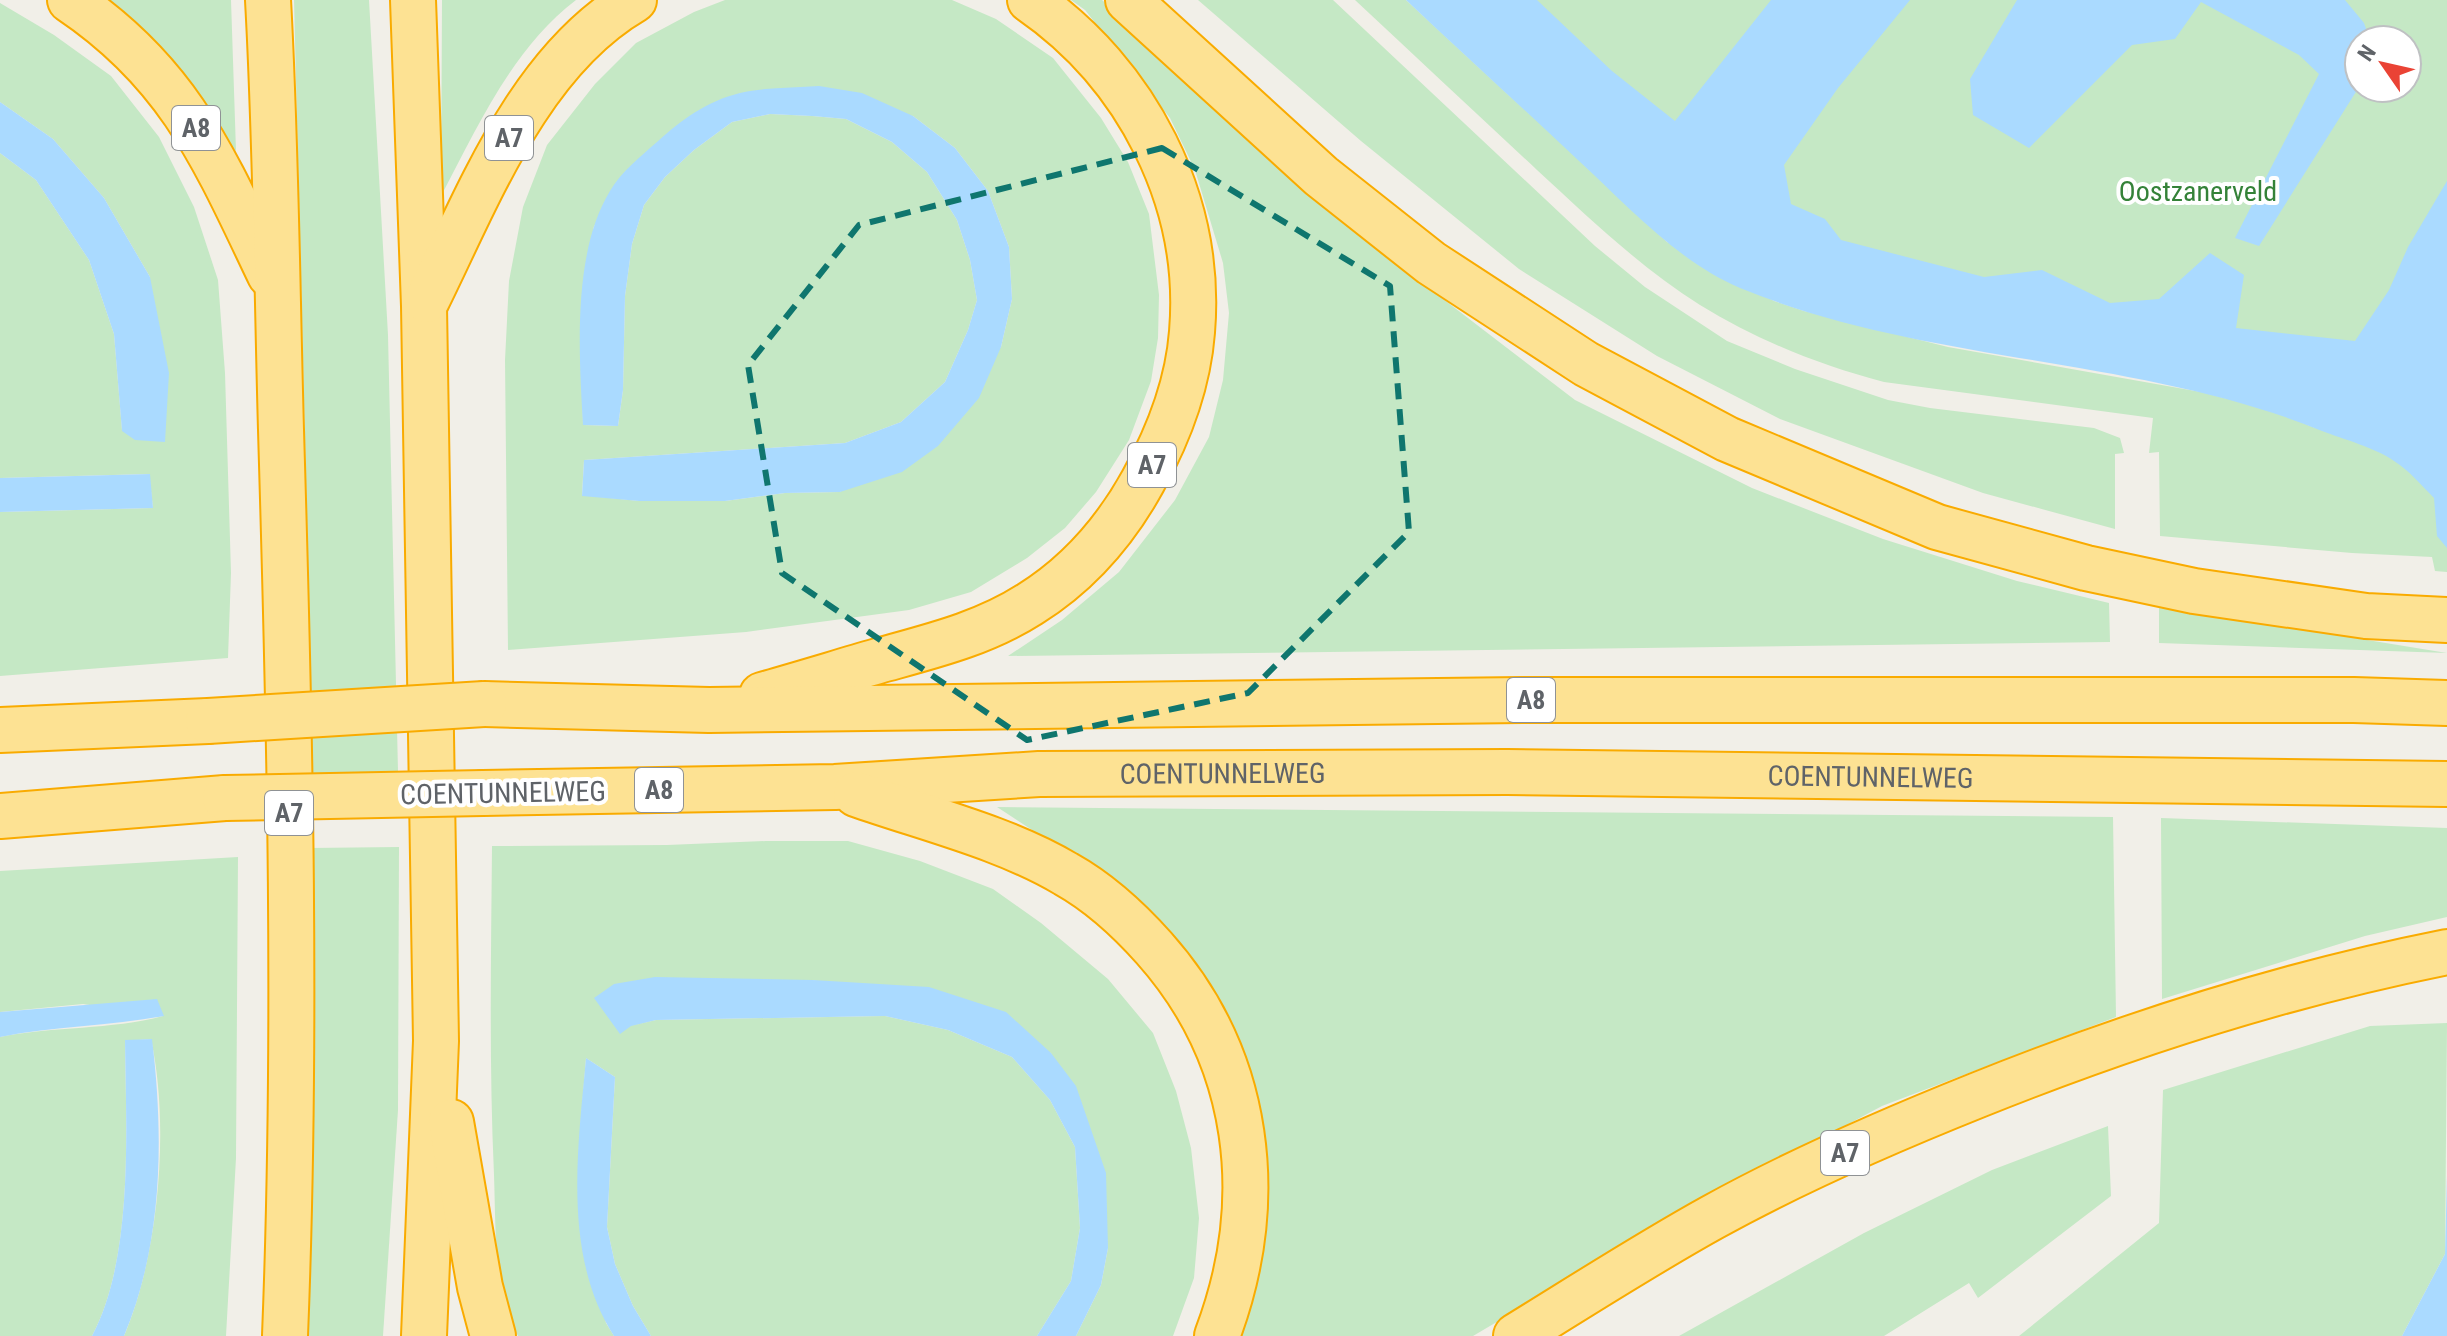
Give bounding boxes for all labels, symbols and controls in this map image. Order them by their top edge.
north arrow [2343,24,2423,104]
text: N [2353,41,2381,66]
road number: A8 [172,106,220,150]
road number: A7 [485,116,533,160]
park label: Oostzanerveld [2119,175,2277,208]
road number: A7 [1128,443,1176,487]
road number: A8 [1507,678,1555,722]
street label: COENTUNNELWEG [1120,756,1325,790]
street label: COENTUNNELWEG [1767,759,1974,794]
road number: A8 [635,768,683,812]
street label: COENTUNNELWEG [400,775,606,811]
road number: A7 [265,791,313,835]
road number: A7 [1821,1131,1869,1175]

